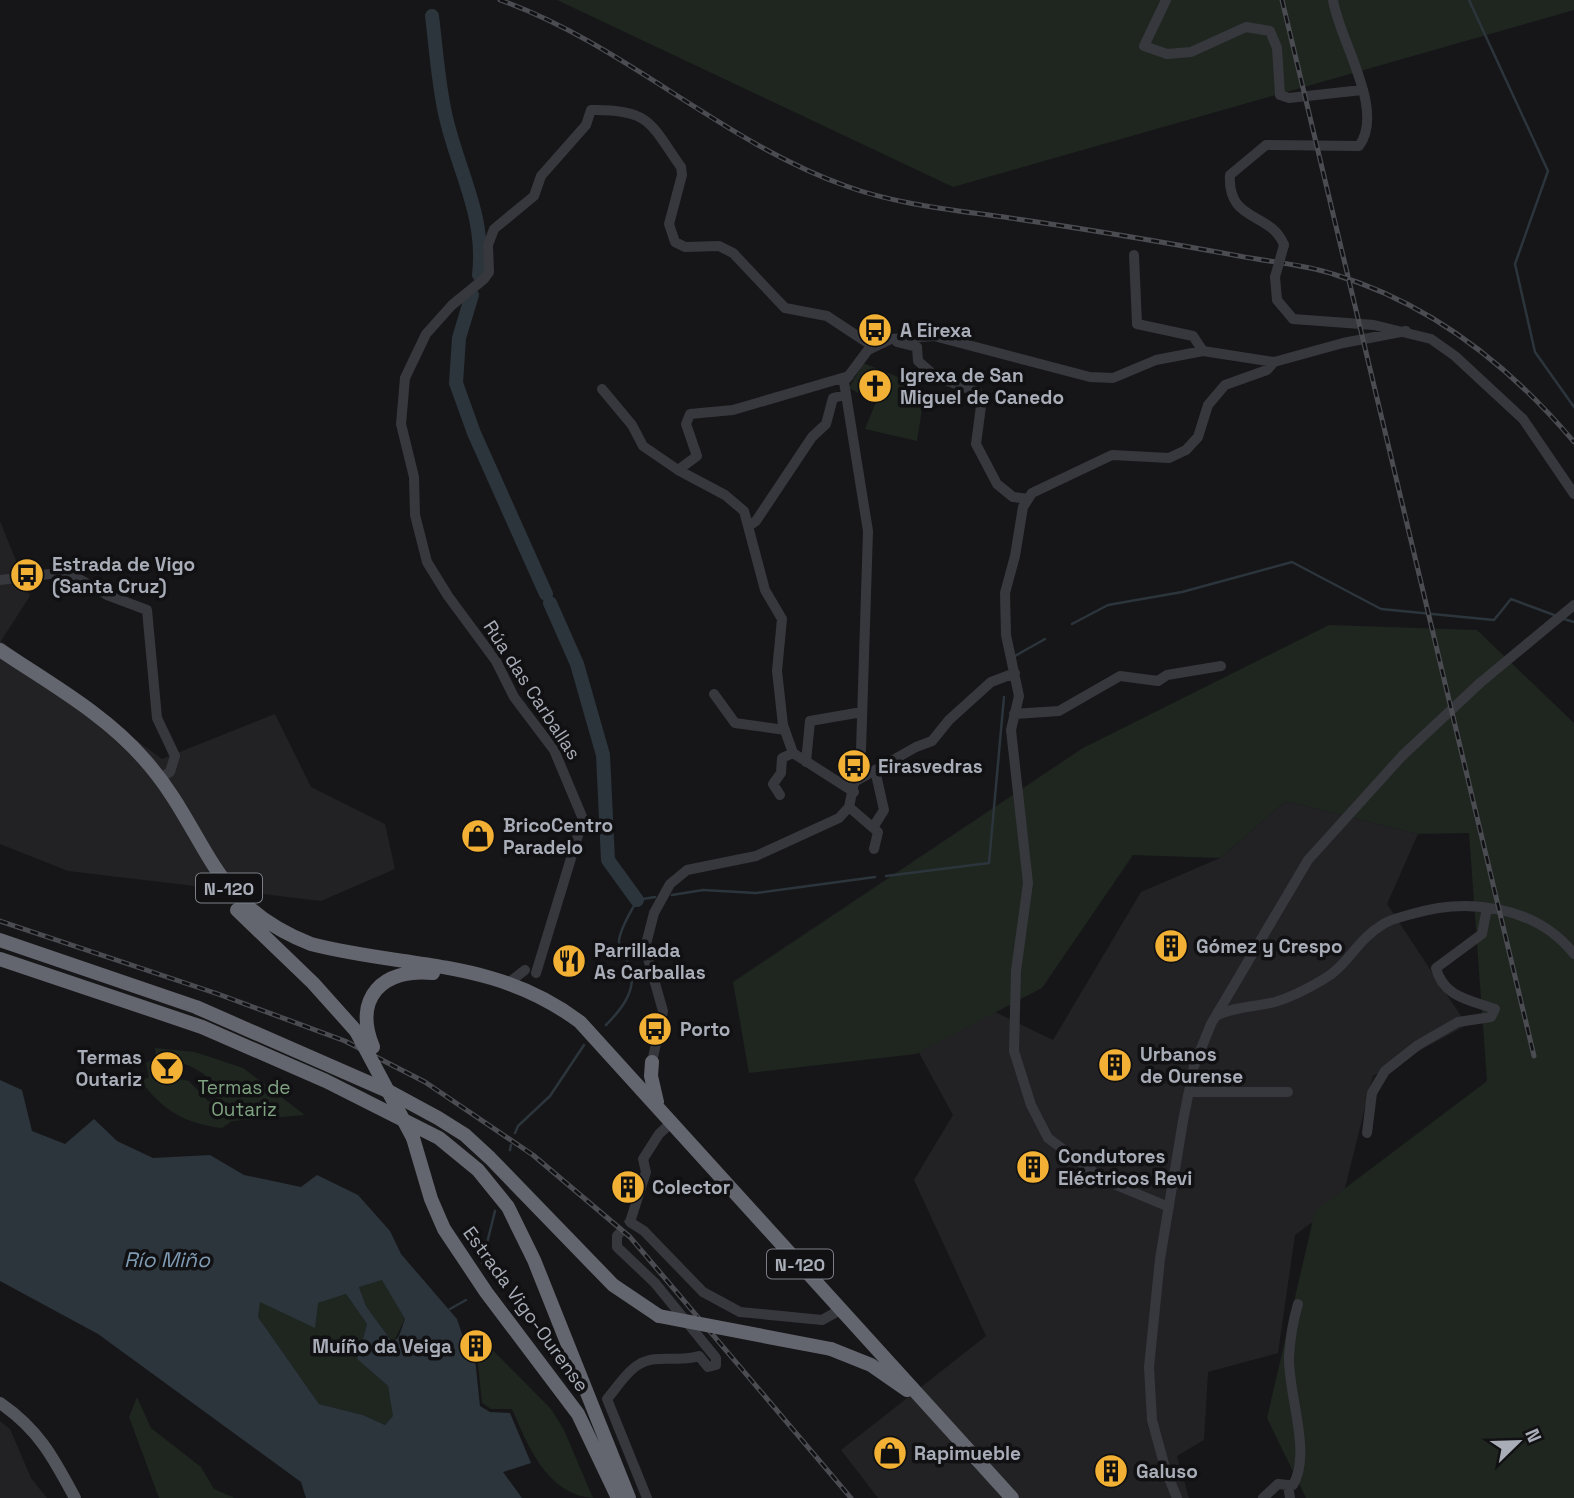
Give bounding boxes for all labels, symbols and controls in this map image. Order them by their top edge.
bus stop icon: A Eirexa [856,311,894,349]
place label: A Eirexa [900,318,972,343]
place label: Igrexa de San Miguel de Canedo [900,363,1064,410]
church icon: Igrexa de San Miguel de Canedo [856,367,894,405]
place label: Estrada de Vigo (Santa Cruz) [52,552,195,599]
bus stop icon: Estrada de Vigo (Santa Cruz) [8,556,46,594]
street label: Rúa das Carballas [478,616,586,764]
bus stop icon: Eirasvedras [835,747,873,785]
place label: Eirasvedras [878,754,983,779]
place label: BricoCentro Paradelo [503,813,613,860]
shop icon: BricoCentro Paradelo [459,817,497,855]
road number: N-120 [196,874,262,903]
building icon: Gómez y Crespo [1152,927,1190,965]
place label: Gómez y Crespo [1196,934,1343,959]
place label: Parrillada As Carballas [594,938,706,985]
restaurant icon: Parrillada As Carballas [550,942,588,980]
bus stop icon: Porto [636,1010,674,1048]
place label: Porto [680,1017,730,1042]
place label: Urbanos de Ourense [1140,1042,1243,1089]
place label: Termas Outariz [75,1045,142,1092]
building icon: Urbanos de Ourense [1096,1046,1134,1084]
bar icon: Termas Outariz [148,1049,186,1087]
park label: Termas de Outariz [197,1075,291,1122]
place label: Condutores Eléctricos Revi [1058,1144,1192,1191]
building icon: Condutores Eléctricos Revi [1014,1148,1052,1186]
building icon: Colector [609,1168,647,1206]
place label: Colector [652,1175,730,1200]
street label: Estrada Vigo-Ourense [457,1221,595,1397]
water label: Río Miño [124,1246,211,1273]
road number: N-120 [767,1250,833,1279]
building icon: Muíño da Veiga [457,1327,495,1365]
place label: Muíño da Veiga [312,1334,452,1359]
north arrow [1483,1407,1553,1477]
text: N [1519,1425,1547,1446]
shop icon: Rapimueble [871,1434,909,1472]
place label: Rapimueble [914,1441,1021,1466]
building icon: Galuso [1092,1452,1130,1490]
place label: Galuso [1136,1459,1198,1484]

